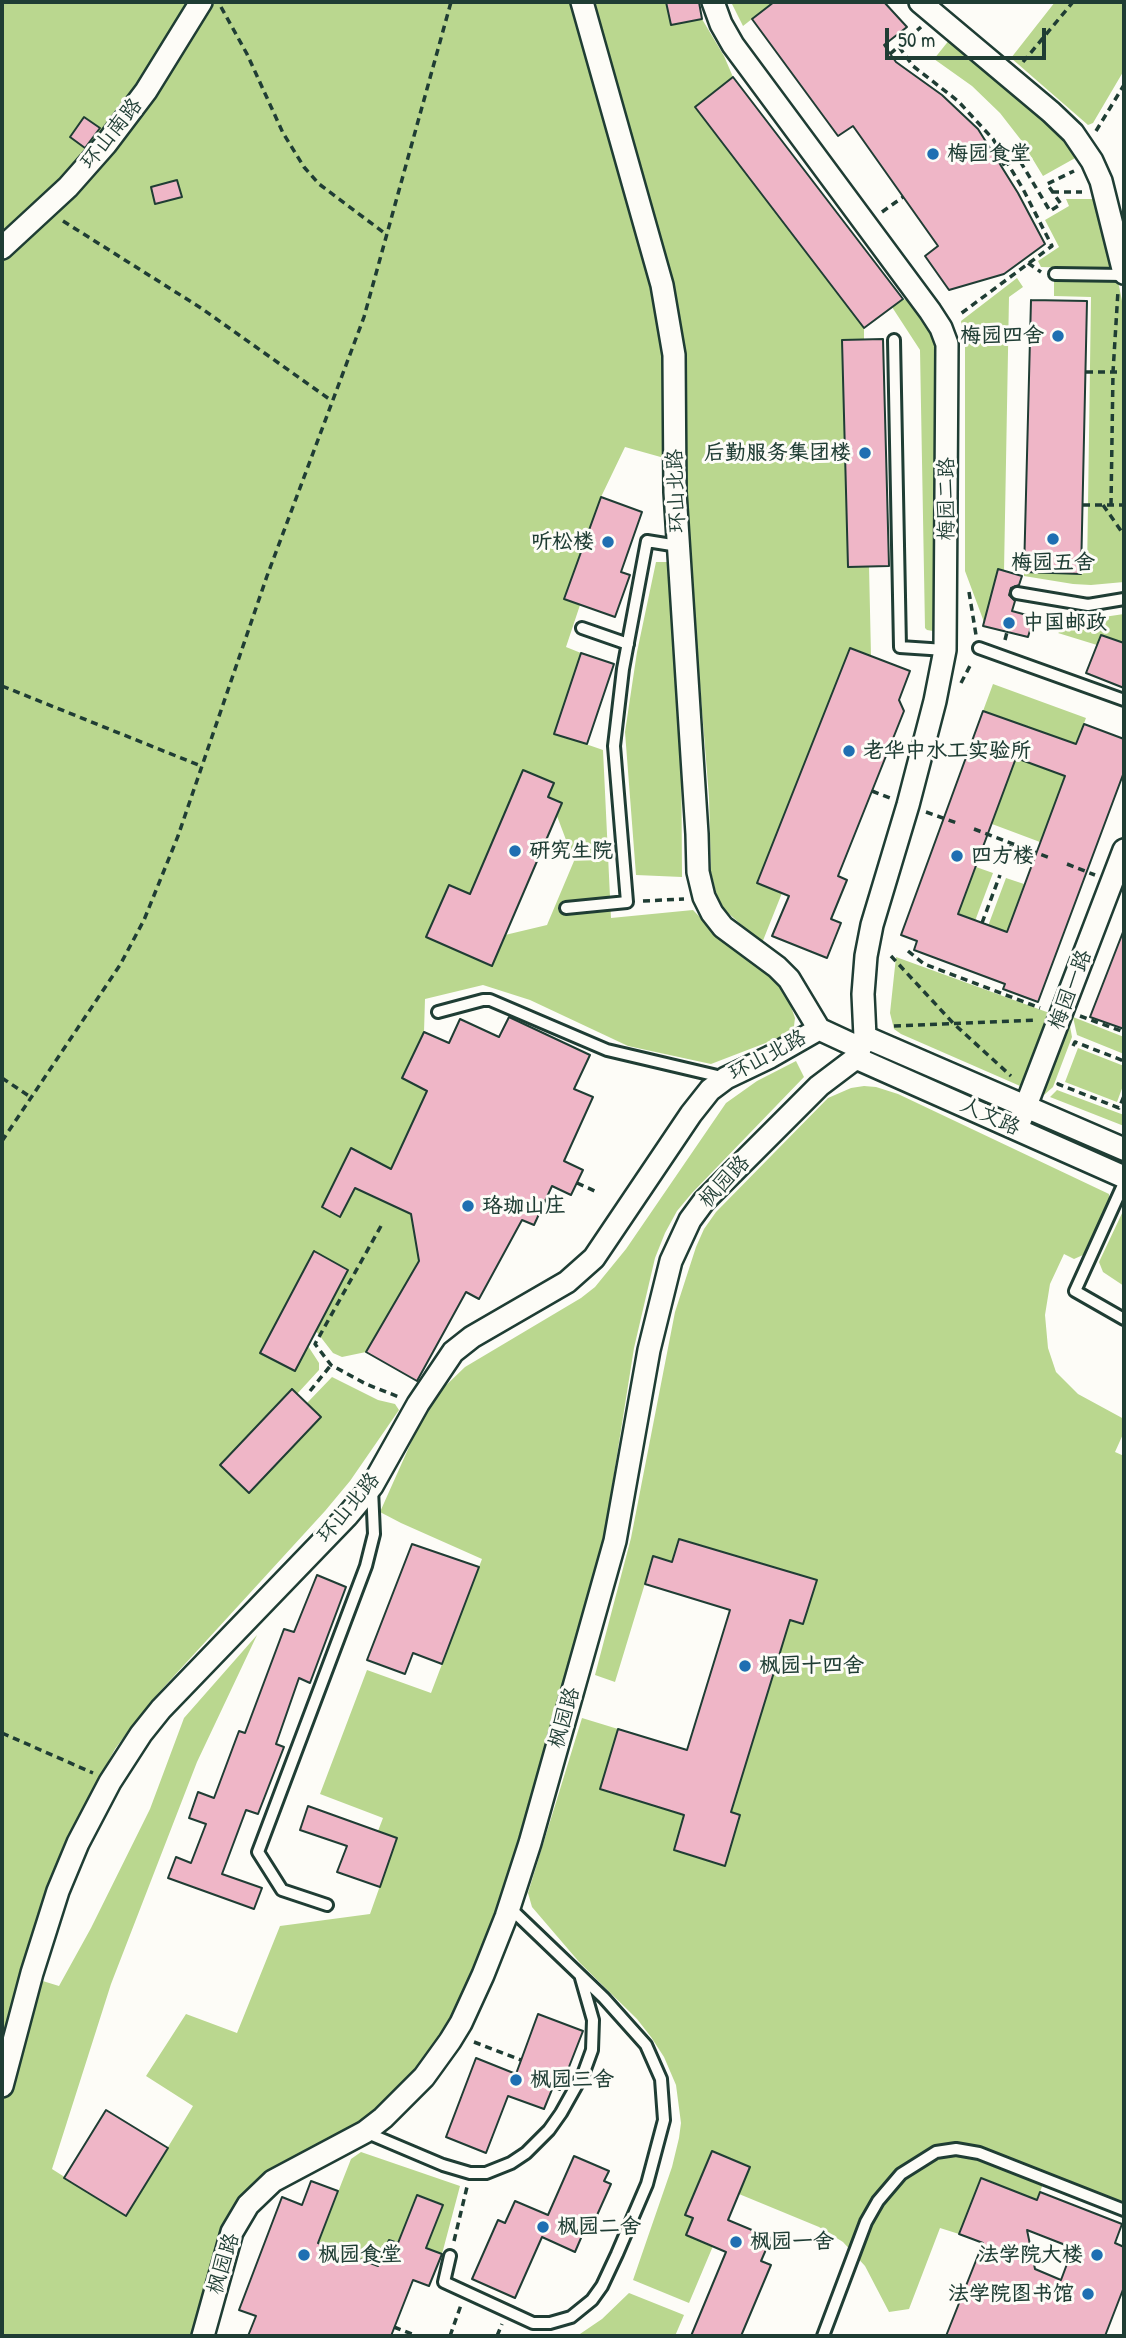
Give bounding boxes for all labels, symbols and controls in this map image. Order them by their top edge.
scale bar [888,14,1049,58]
text: 50 m [898,25,935,54]
street label: 环山南路 [76,93,148,175]
place label: 梅园食堂 [947,141,1031,167]
marker: 梅园食堂 [925,146,941,162]
place label: 梅园四舍 [960,323,1044,349]
marker: 梅园四舍 [1050,328,1066,344]
place label: 后勤服务集团楼 [704,440,851,466]
marker: 后勤服务集团楼 [857,445,873,461]
street label: 环山北路 [663,449,691,533]
street label: 梅园二路 [934,457,960,541]
place label: 听松楼 [531,529,594,555]
marker: 梅园五舍 [1045,531,1061,547]
marker: 听松楼 [600,534,616,550]
place label: 梅园五舍 [1011,550,1095,576]
place label: 中国邮政 [1023,610,1107,636]
marker: 中国邮政 [1001,615,1017,631]
place label: 老华中水工实验所 [863,738,1031,764]
marker: 老华中水工实验所 [841,743,857,759]
place label: 研究生院 [529,838,613,864]
marker: 研究生院 [507,843,523,859]
place label: 四方楼 [971,843,1034,869]
marker: 四方楼 [949,848,965,864]
street label: 梅园一路 [1044,946,1098,1034]
street label: 环山北路 [725,1025,811,1087]
street label: 人文路 [956,1093,1024,1141]
street label: 枫园路 [694,1150,756,1214]
place label: 珞珈山庄 [482,1193,566,1219]
marker: 珞珈山庄 [460,1198,476,1214]
street label: 环山北路 [312,1468,386,1548]
place label: 枫园十四舍 [759,1653,864,1679]
marker: 枫园十四舍 [737,1658,753,1674]
street label: 枫园路 [544,1684,586,1752]
place label: 枫园三舍 [530,2067,614,2093]
marker: 枫园三舍 [508,2072,524,2088]
place label: 枫园二舍 [557,2214,641,2240]
marker: 枫园二舍 [535,2219,551,2235]
place label: 枫园一舍 [750,2229,834,2255]
street label: 枫园路 [203,2230,245,2298]
marker: 枫园一舍 [728,2234,744,2250]
place label: 枫园食堂 [318,2242,402,2268]
place label: 法学院大楼 [978,2242,1083,2268]
marker: 枫园食堂 [296,2247,312,2263]
marker: 法学院大楼 [1089,2247,1105,2263]
place label: 法学院图书馆 [948,2281,1074,2307]
marker: 法学院图书馆 [1080,2286,1096,2302]

